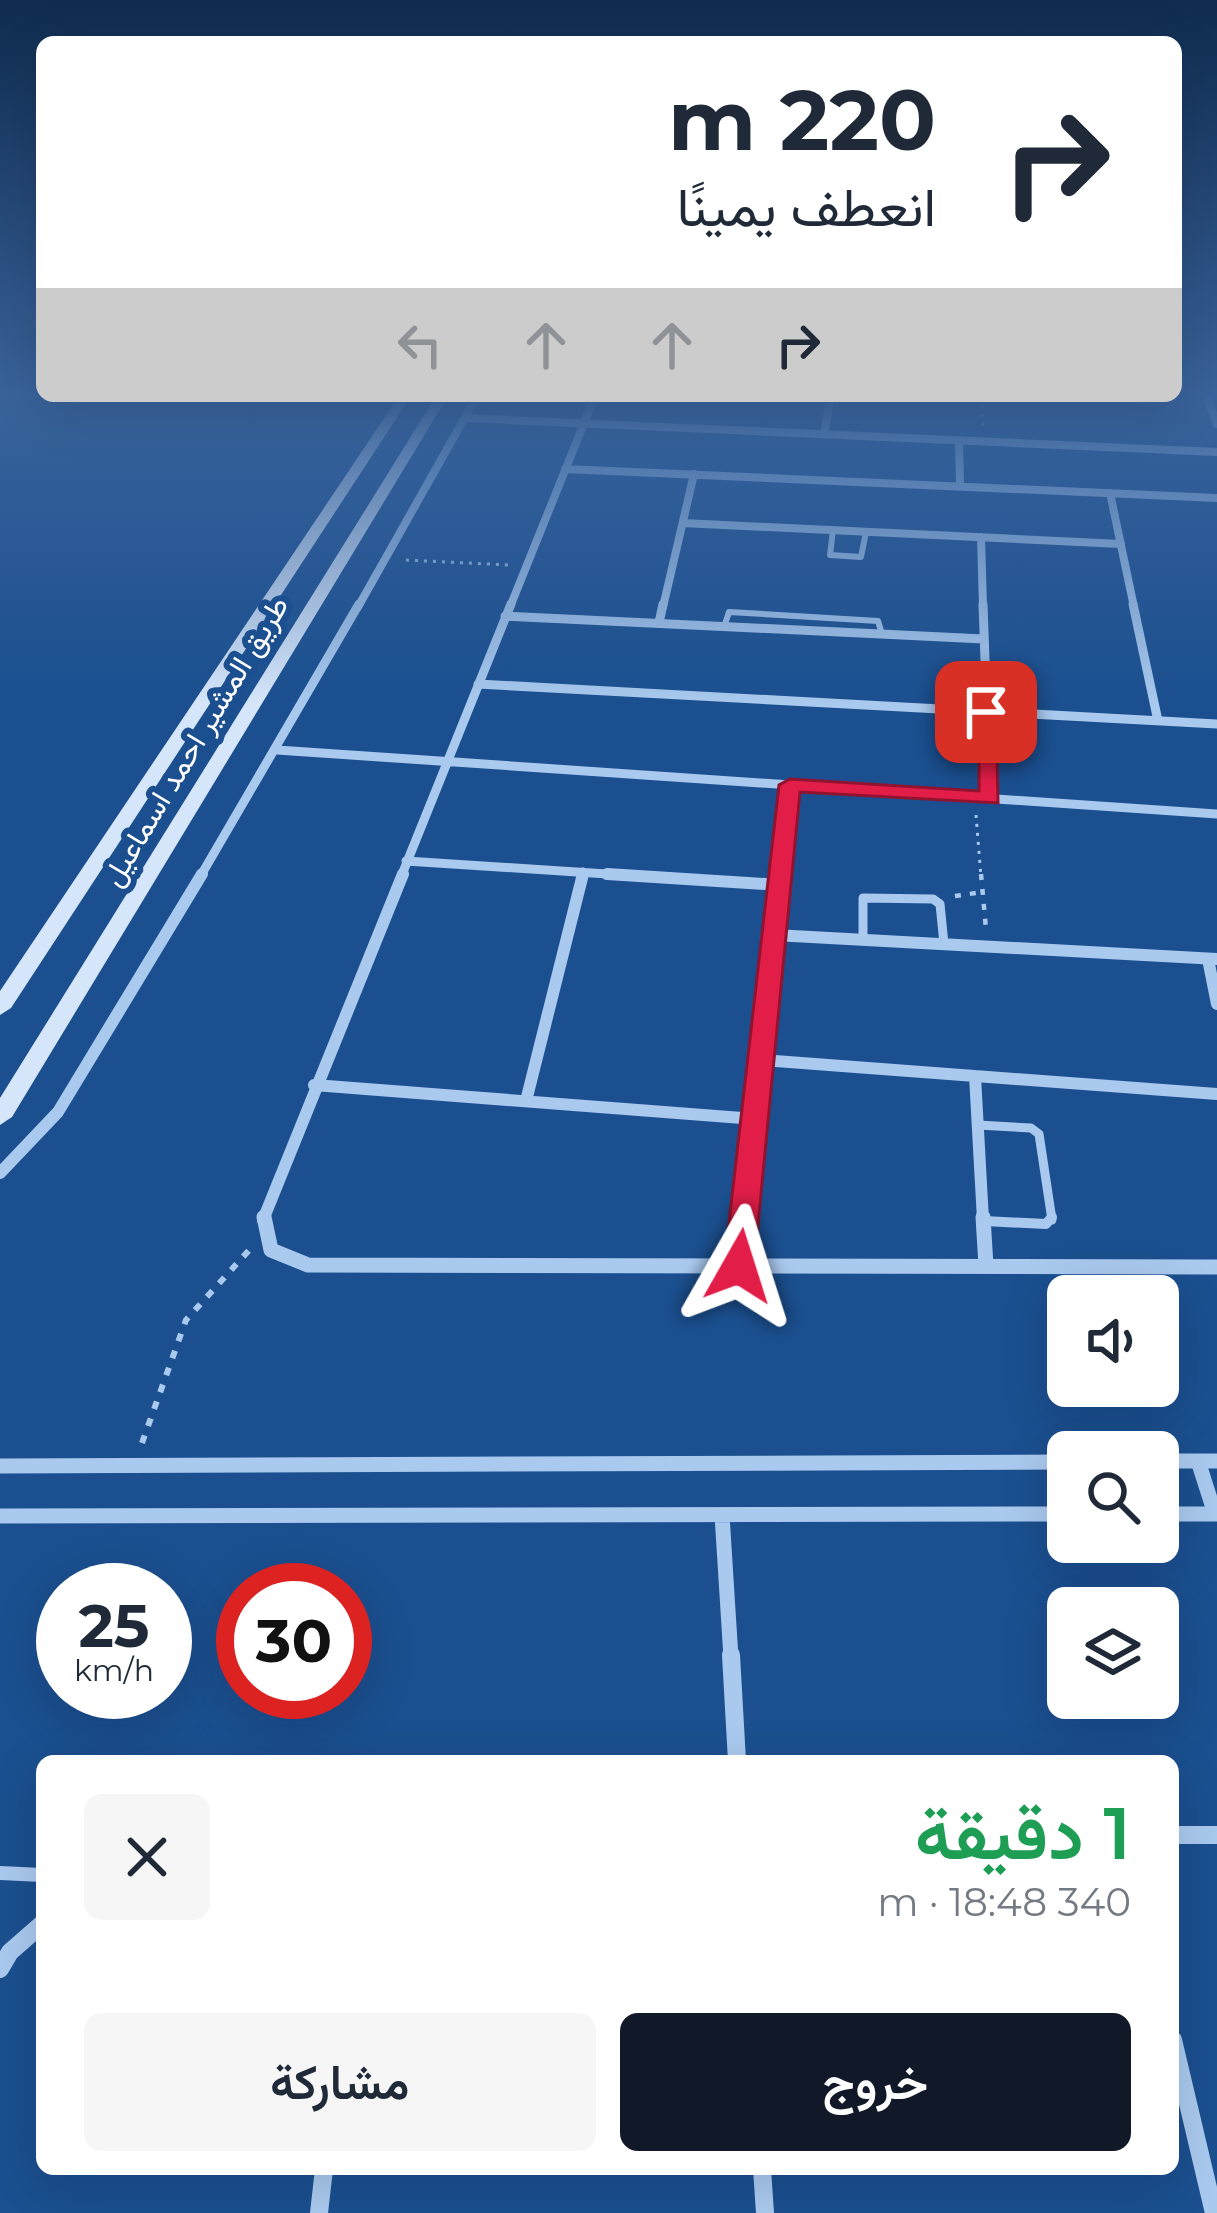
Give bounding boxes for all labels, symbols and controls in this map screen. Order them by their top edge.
text: 220 m [668,69,936,171]
icon: right [978,84,1134,240]
text: انعطف يمينًا [677,174,936,240]
icon: left [387,312,453,378]
icon: ahead [513,312,579,378]
icon: ahead [639,312,705,378]
icon: right [765,312,831,378]
street label: طريق المشير احمد اسماعيل [94,589,296,893]
pin [935,661,1037,763]
icon: arrive [953,679,1019,745]
position arrow [676,1203,802,1329]
map controls [1047,1275,1179,1719]
button: sound [1047,1275,1179,1407]
button: search [1047,1431,1179,1563]
speed limit sign: 30 [216,1563,372,1719]
button: layers [1047,1587,1179,1719]
text: 25 [78,1589,150,1662]
text: km/h [74,1652,154,1689]
text: 1 دقيقة [915,1789,1131,1877]
button: close [84,1794,210,1920]
text: 340 m · 18:48 [877,1878,1131,1926]
button: مشاركة [84,2013,596,2151]
button: خروج [620,2013,1131,2151]

